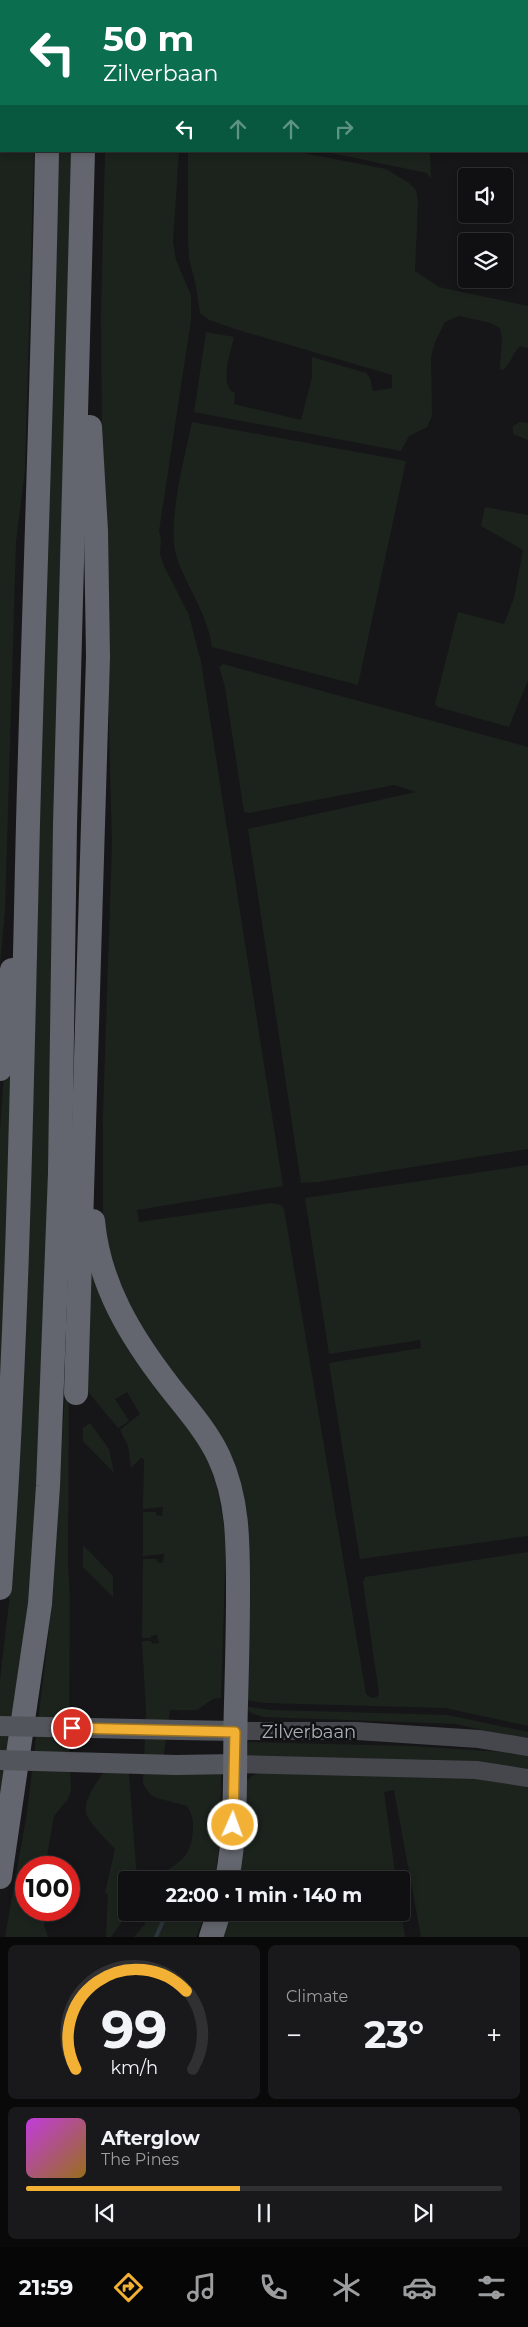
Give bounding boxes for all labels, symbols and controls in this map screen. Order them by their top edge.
text: 50 m [103,17,194,60]
icon: left [20,20,85,85]
text: Zilverbaan [103,60,218,87]
icon: left [171,115,199,143]
icon: ahead [224,115,252,143]
icon: ahead [277,115,305,143]
icon: right [330,115,358,143]
map controls [458,168,513,288]
button: sound [458,168,513,223]
button: layers [458,233,513,288]
pin [51,1707,93,1749]
icon: arrive [58,1714,86,1742]
street label: Zilverbaan [262,1721,356,1743]
position arrow [206,1798,258,1850]
speed limit sign: 100 [15,1856,80,1921]
text: 22:00 · 1 min · 140 m [166,1884,362,1907]
text: Climate [286,1987,348,2006]
text: 99 [101,1998,167,2061]
text: 23° [364,2011,424,2058]
text: − [286,2018,302,2052]
text: + [486,2018,502,2052]
text: km/h [110,2057,158,2078]
text: Afterglow [101,2127,200,2150]
text: The Pines [101,2150,179,2169]
icon: previous [91,2199,119,2227]
icon: pause [250,2199,278,2227]
icon: next [409,2199,437,2227]
icon: directions [111,2270,146,2305]
icon: music [184,2270,219,2305]
icon: phone [256,2270,291,2305]
icon: climate [329,2270,364,2305]
icon: car [402,2270,437,2305]
icon: filters [474,2270,509,2305]
text: 21:59 [19,2274,73,2301]

